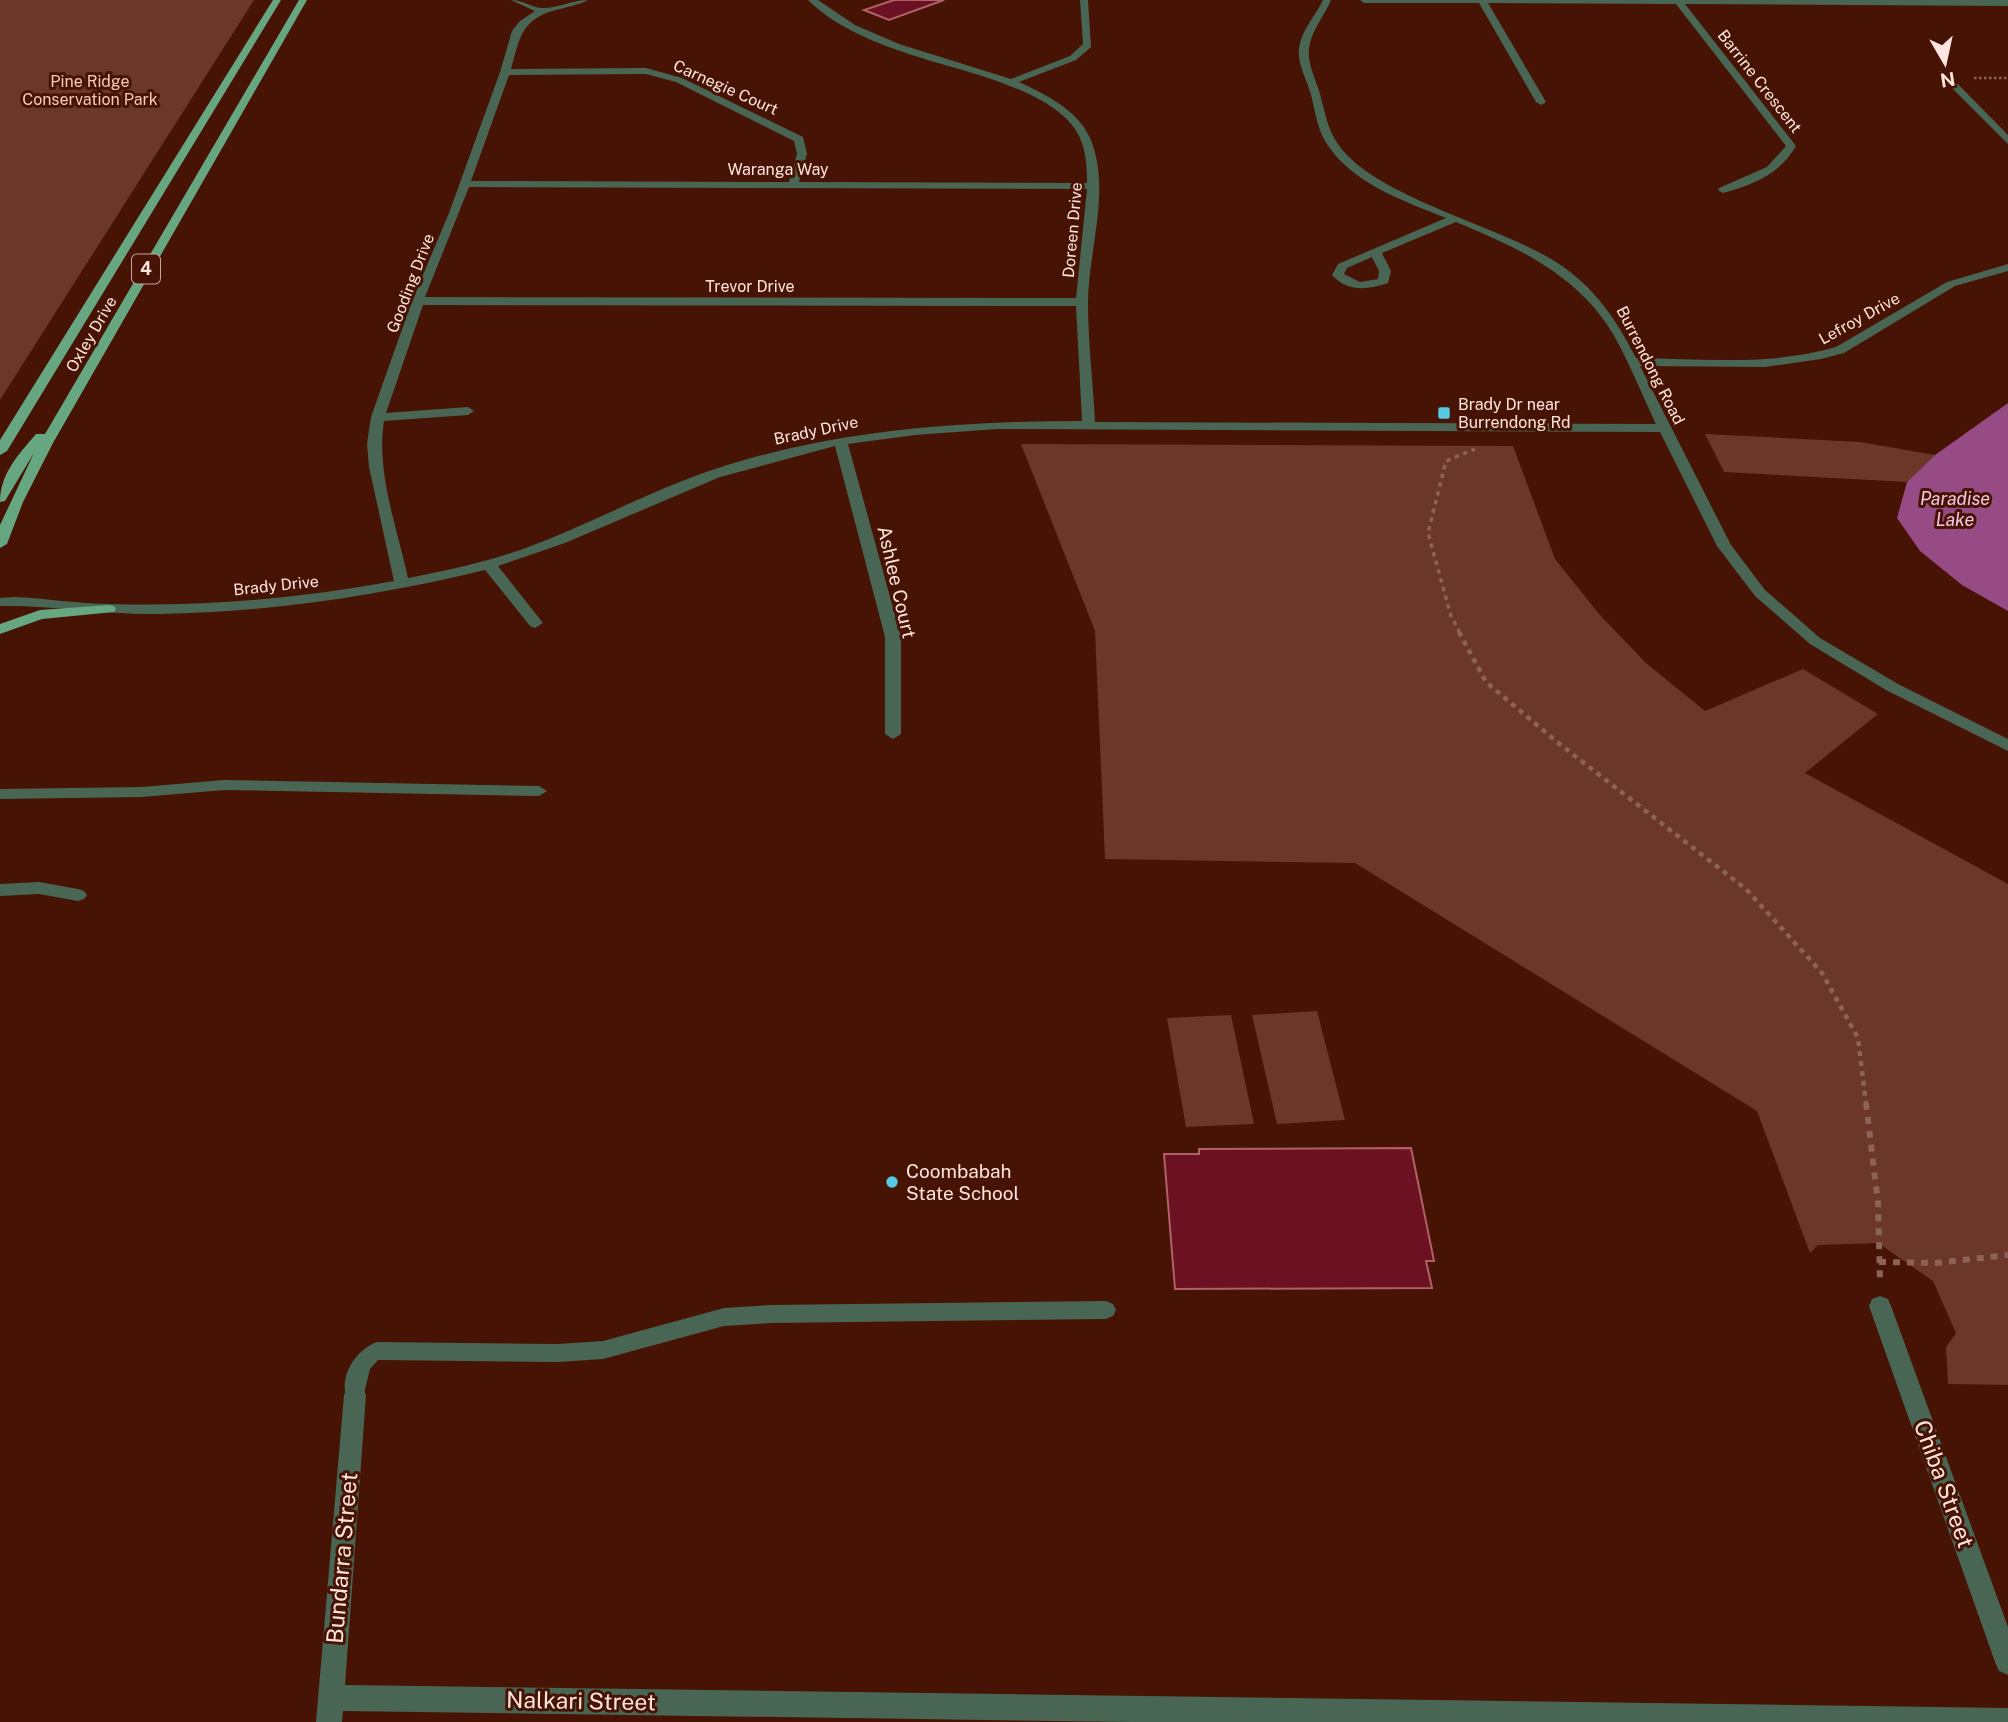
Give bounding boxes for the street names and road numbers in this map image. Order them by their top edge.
street label: Barrine Crescent [1714,26,1806,137]
street label: Carnegie Court [670,56,781,119]
street label: Waranga Way [727,160,829,179]
street label: Doreen Drive [1059,181,1086,279]
street label: Gooding Drive [383,231,438,336]
road number: 4 [132,255,160,284]
street label: Trevor Drive [705,277,795,296]
street label: Lefroy Drive [1815,288,1903,349]
street label: Oxley Drive [62,293,121,376]
street label: Burrendong Road [1612,303,1689,428]
street label: Brady Drive [772,412,860,449]
street label: Ashlee Court [873,524,921,640]
street label: Brady Drive [232,572,320,599]
street label: Chiba Street [1909,1416,1980,1551]
street label: Bundarra Street [321,1471,362,1645]
street label: Nalkari Street [506,1686,656,1715]

